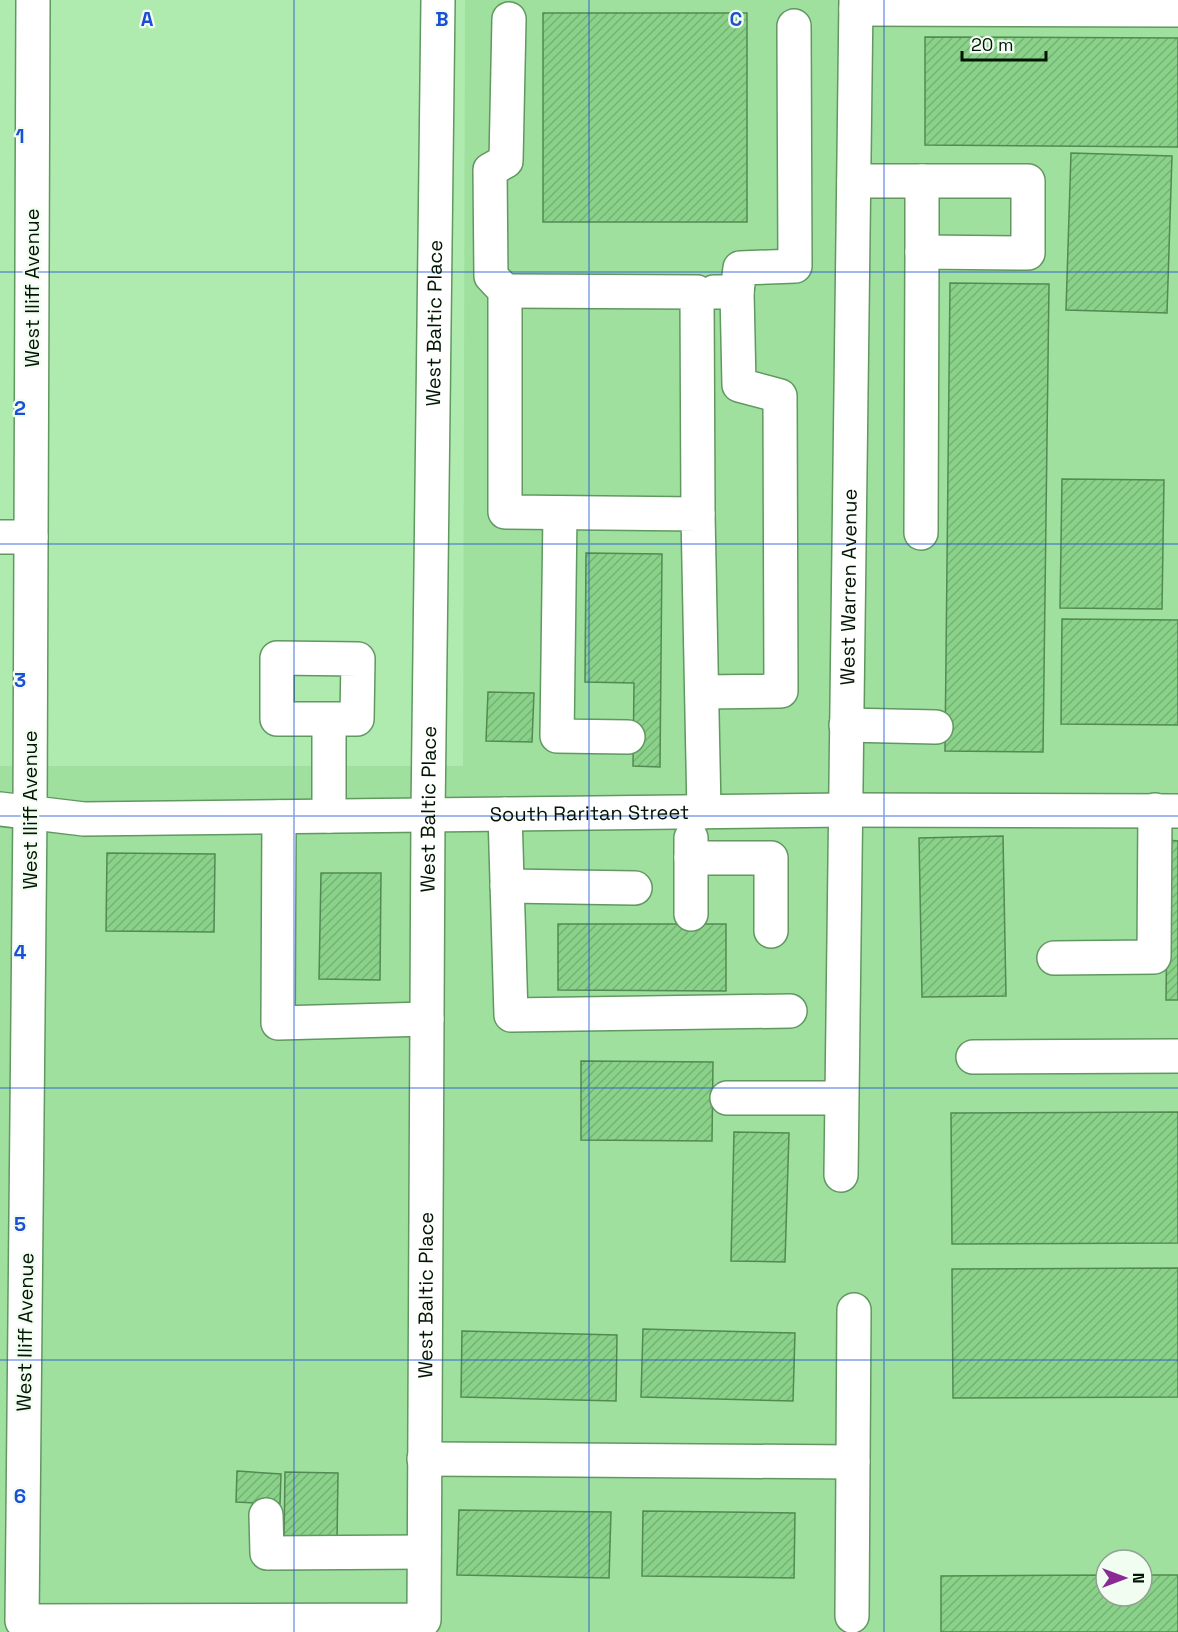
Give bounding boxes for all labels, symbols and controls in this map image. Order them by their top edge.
text: A [141,6,154,32]
text: B [435,6,449,32]
text: C [730,6,743,32]
scale bar [962,24,1046,62]
text: 20 m [971,33,1014,56]
text: 1 [15,123,25,149]
street label: West Iliff Avenue [19,208,45,368]
street label: West Baltic Place [420,240,448,407]
text: 2 [14,395,26,421]
street label: West Warren Avenue [834,488,863,686]
text: 3 [14,667,26,693]
street label: West Baltic Place [415,726,442,892]
street label: West Iliff Avenue [17,730,43,890]
street label: South Raritan Street [490,799,689,827]
text: 4 [14,939,27,965]
text: 5 [14,1211,26,1237]
street label: West Baltic Place [412,1212,439,1378]
street label: West Iliff Avenue [11,1252,39,1412]
text: 6 [14,1483,26,1509]
north arrow [1094,1548,1154,1608]
text: N [1128,1573,1149,1583]

